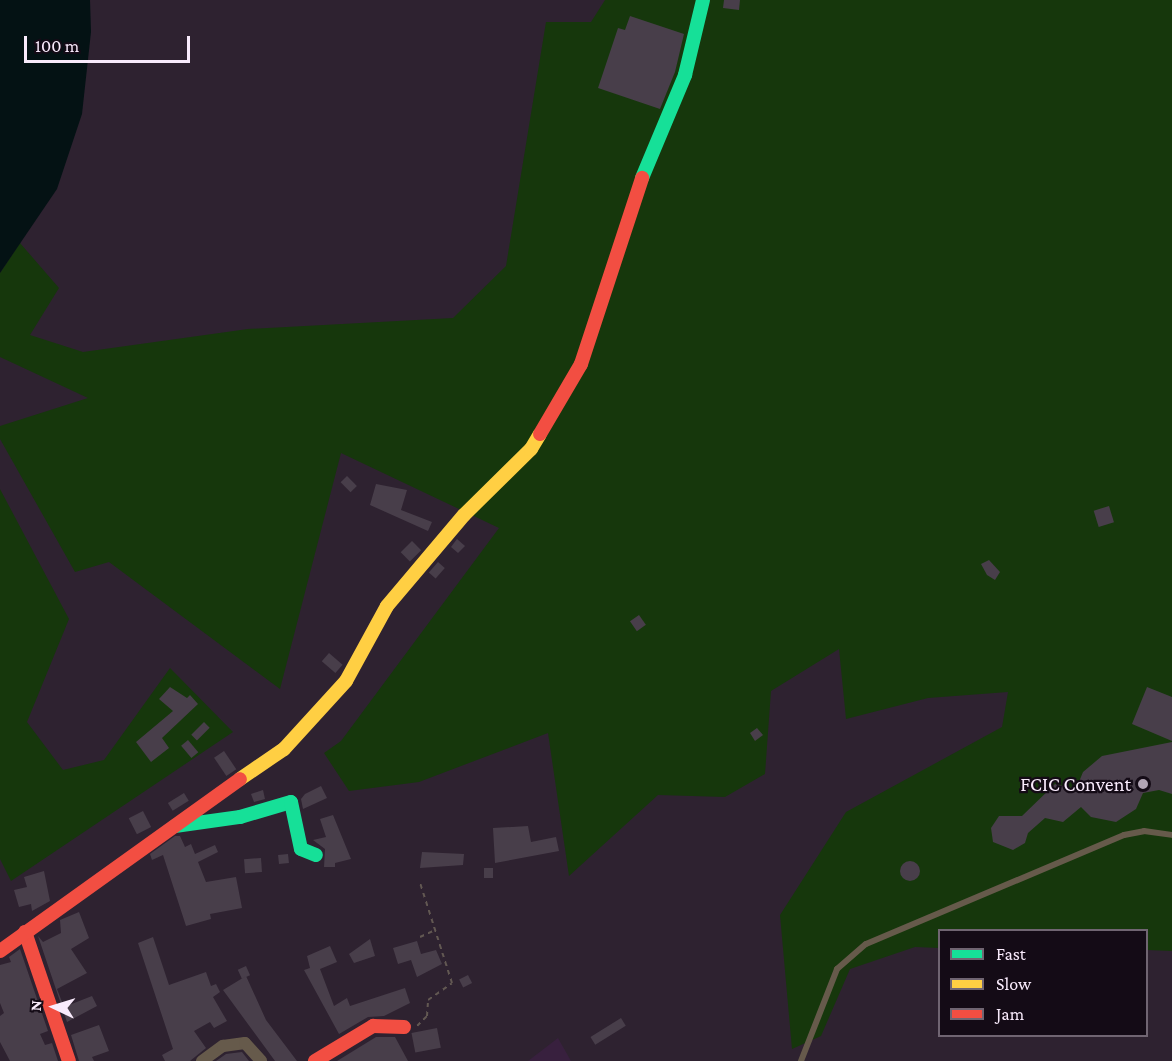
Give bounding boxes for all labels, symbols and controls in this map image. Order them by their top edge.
scale bar [27,24,194,62]
text: 100 m [35,36,79,56]
place label: FCIC Convent [1020,772,1131,796]
marker: FCIC Convent [1136,777,1150,791]
legend [938,929,1148,1037]
text: Fast [996,944,1026,964]
text: Slow [996,974,1031,994]
north arrow [24,977,84,1037]
text: N [27,1000,44,1012]
text: Jam [996,1004,1024,1024]

